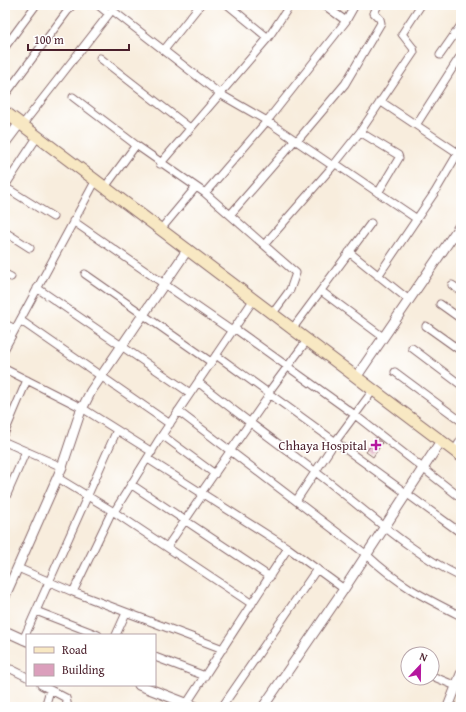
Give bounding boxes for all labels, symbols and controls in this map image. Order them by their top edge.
scale bar [28,26,129,52]
text: 100 m [34,31,64,48]
place label: Chhaya Hospital [278,436,367,455]
marker: Chhaya Hospital [370,439,382,451]
legend [26,634,156,686]
text: Road [62,641,88,658]
north arrow [400,646,440,686]
text: N [417,648,431,666]
text: Building [62,661,105,678]

